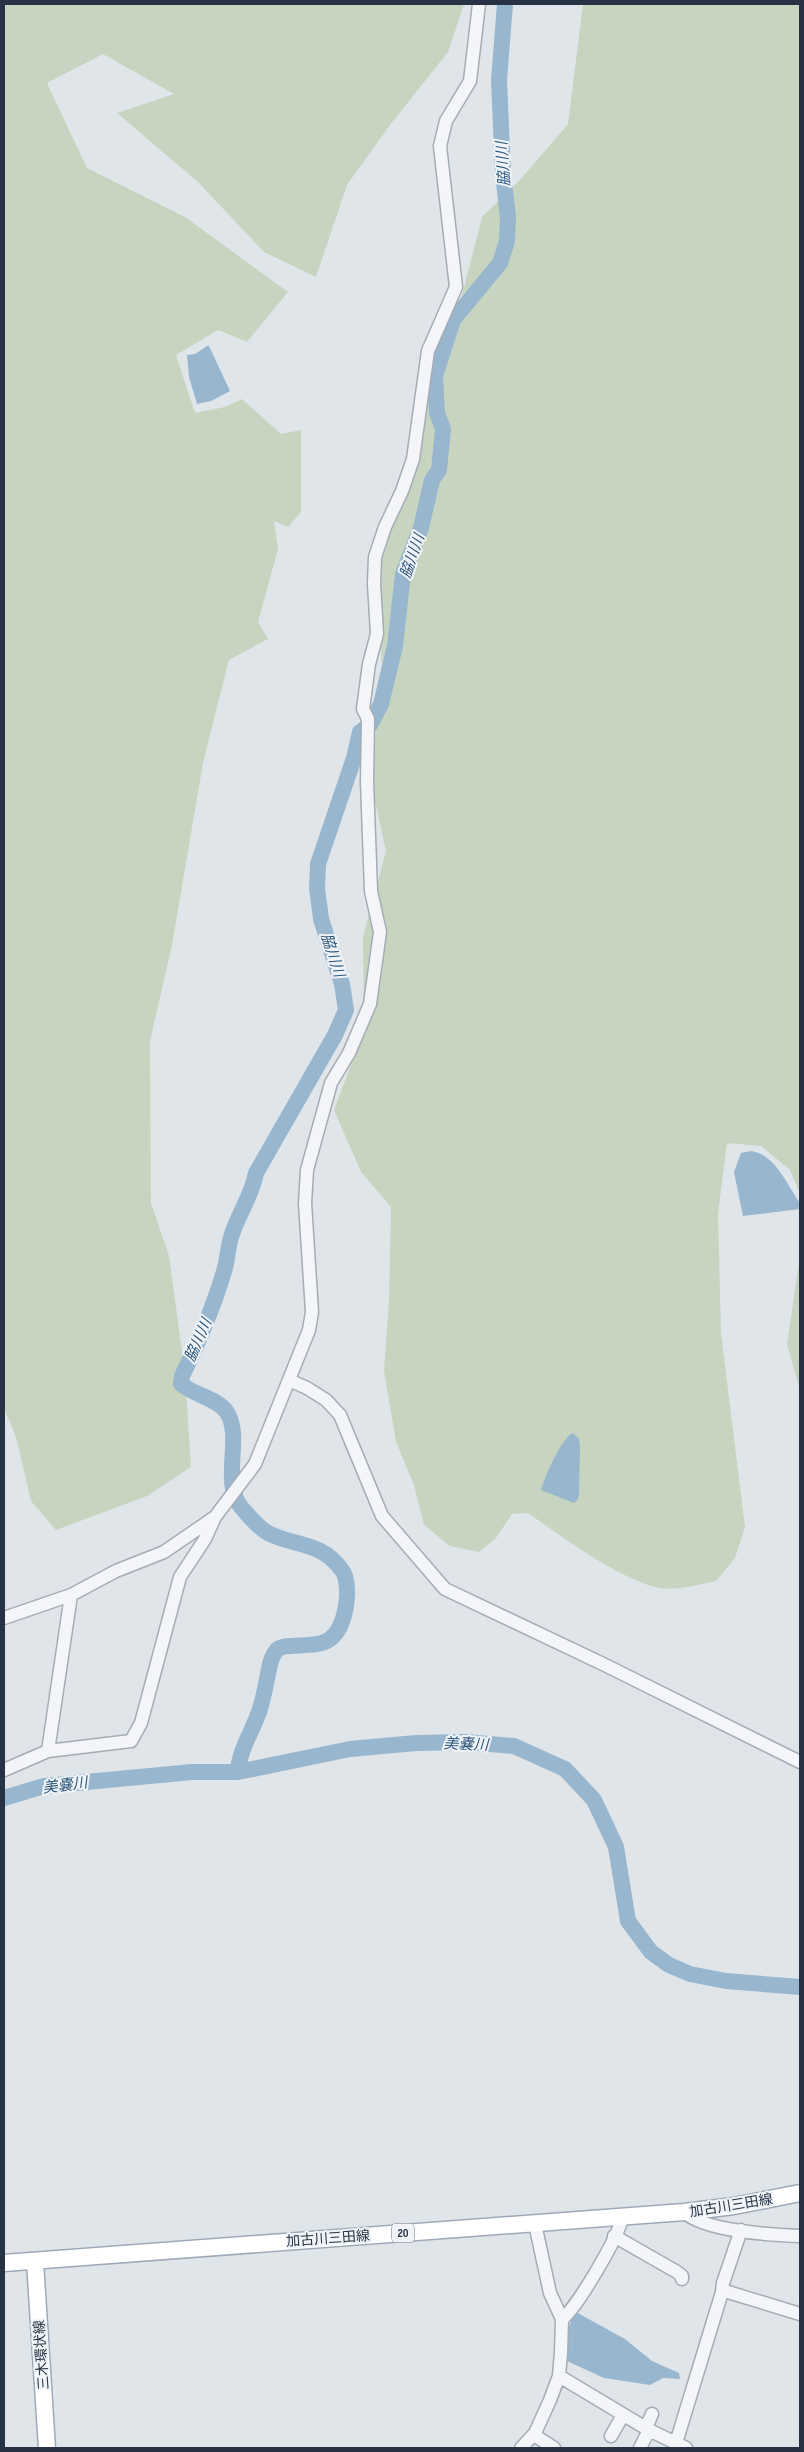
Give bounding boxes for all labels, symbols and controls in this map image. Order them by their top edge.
water label: 脇川川 [492,139,515,187]
water label: 脇川川 [396,530,429,581]
water label: 脇川川 [317,931,349,981]
water label: 脇川川 [181,1314,217,1365]
water label: 美嚢川 [443,1734,491,1755]
water label: 美嚢川 [42,1773,91,1798]
street label: 加古川三田線 [688,2191,774,2220]
road number: 20 [392,2224,414,2242]
street label: 加古川三田線 [286,2227,371,2250]
street label: 三木環状線 [31,2319,52,2390]

